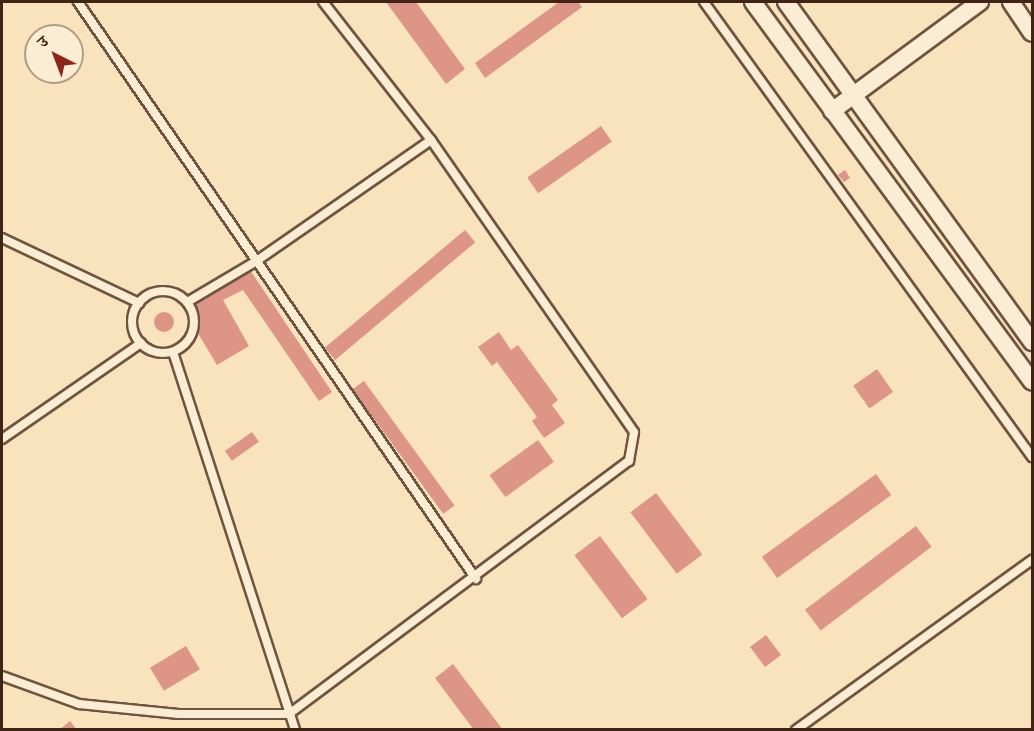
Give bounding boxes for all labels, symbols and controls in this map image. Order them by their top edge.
north arrow [24,24,84,84]
text: उ [34,32,53,52]

